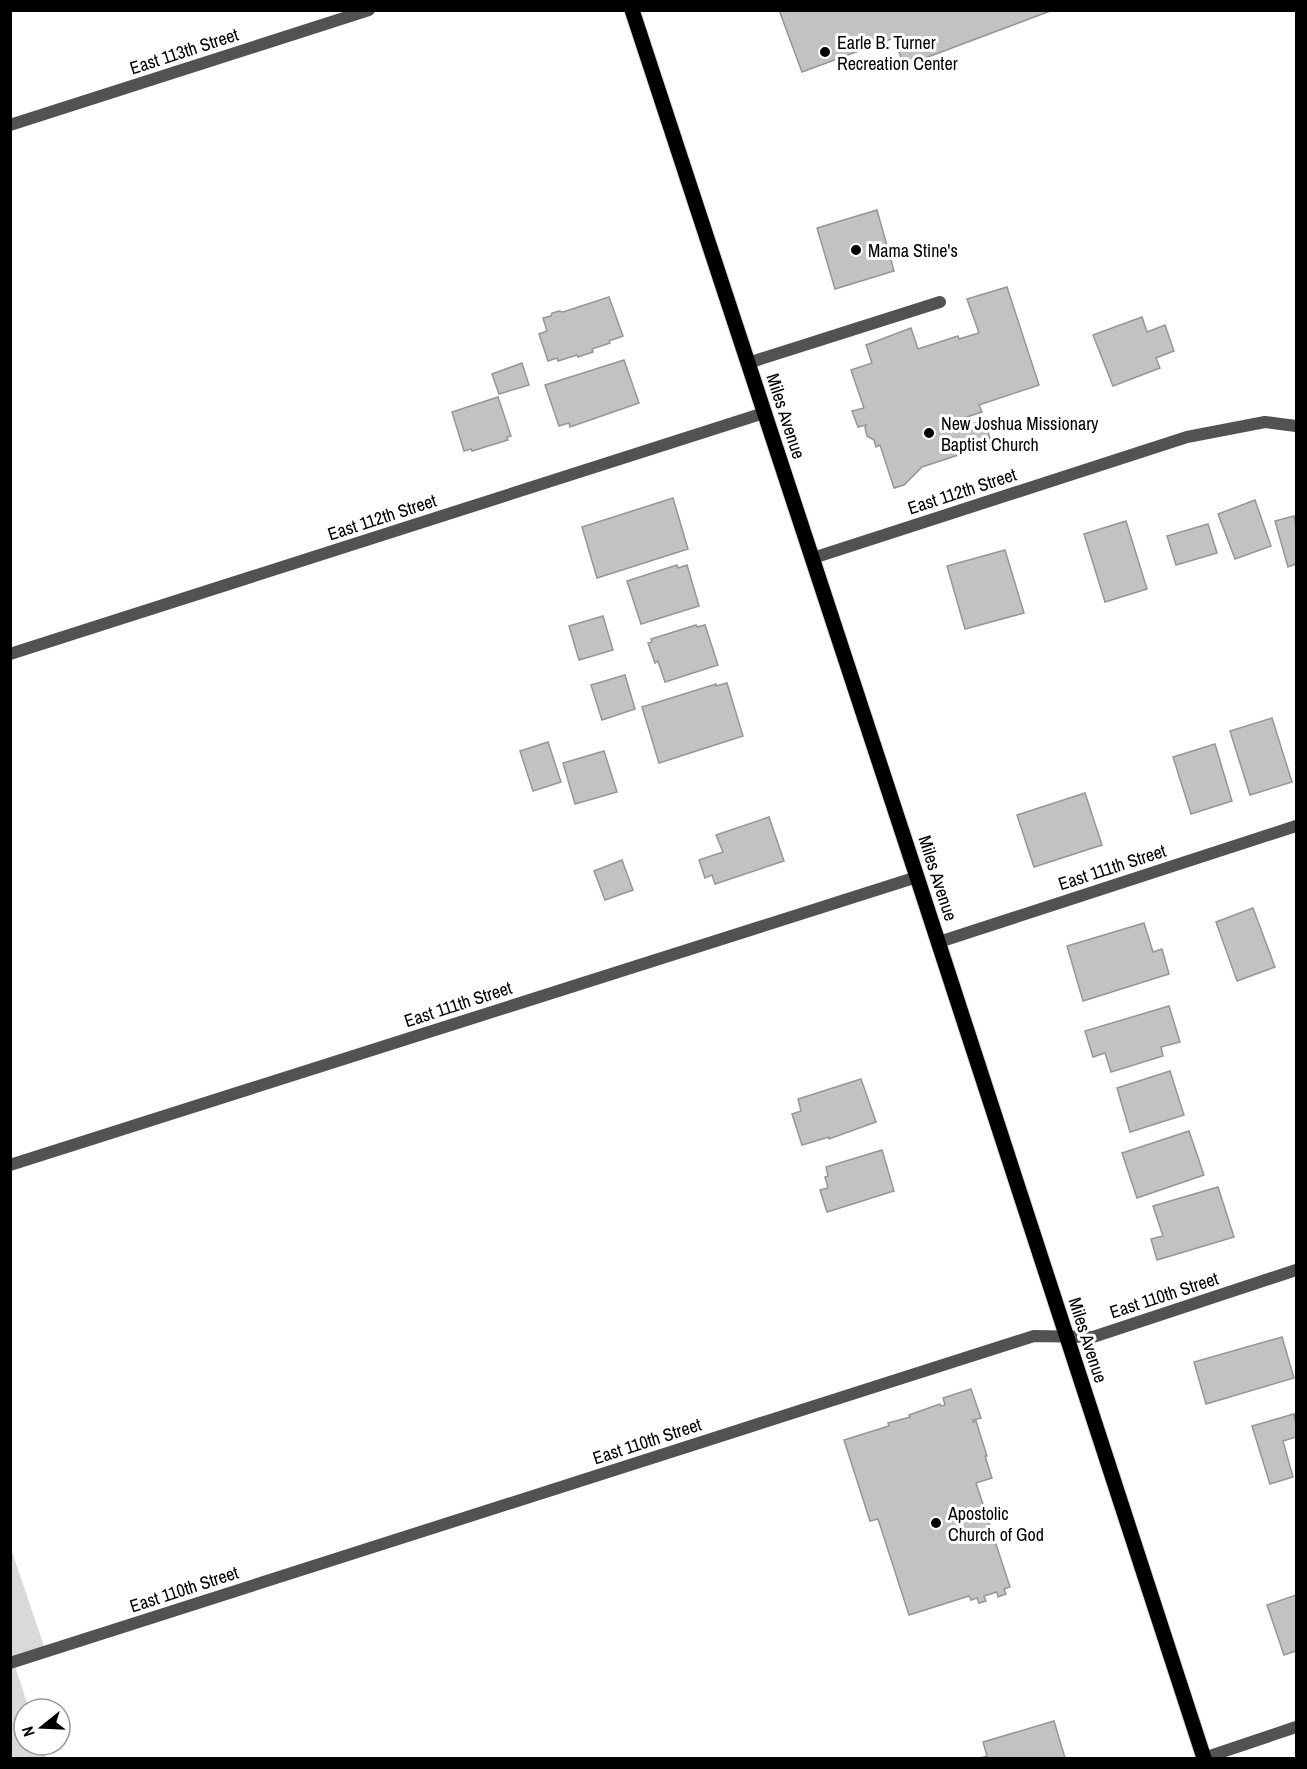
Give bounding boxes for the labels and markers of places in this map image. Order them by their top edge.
place label: Earle B. Turner Recreation Center [837,30,958,76]
marker: Earle B. Turner Recreation Center [818,45,832,59]
place label: Mama Stine's [868,238,958,263]
marker: Mama Stine's [849,243,863,257]
place label: New Joshua Missionary Baptist Church [941,411,1099,457]
marker: New Joshua Missionary Baptist Church [922,426,936,440]
place label: Apostolic Church of God [947,1501,1044,1547]
marker: Apostolic Church of God [929,1516,943,1530]

